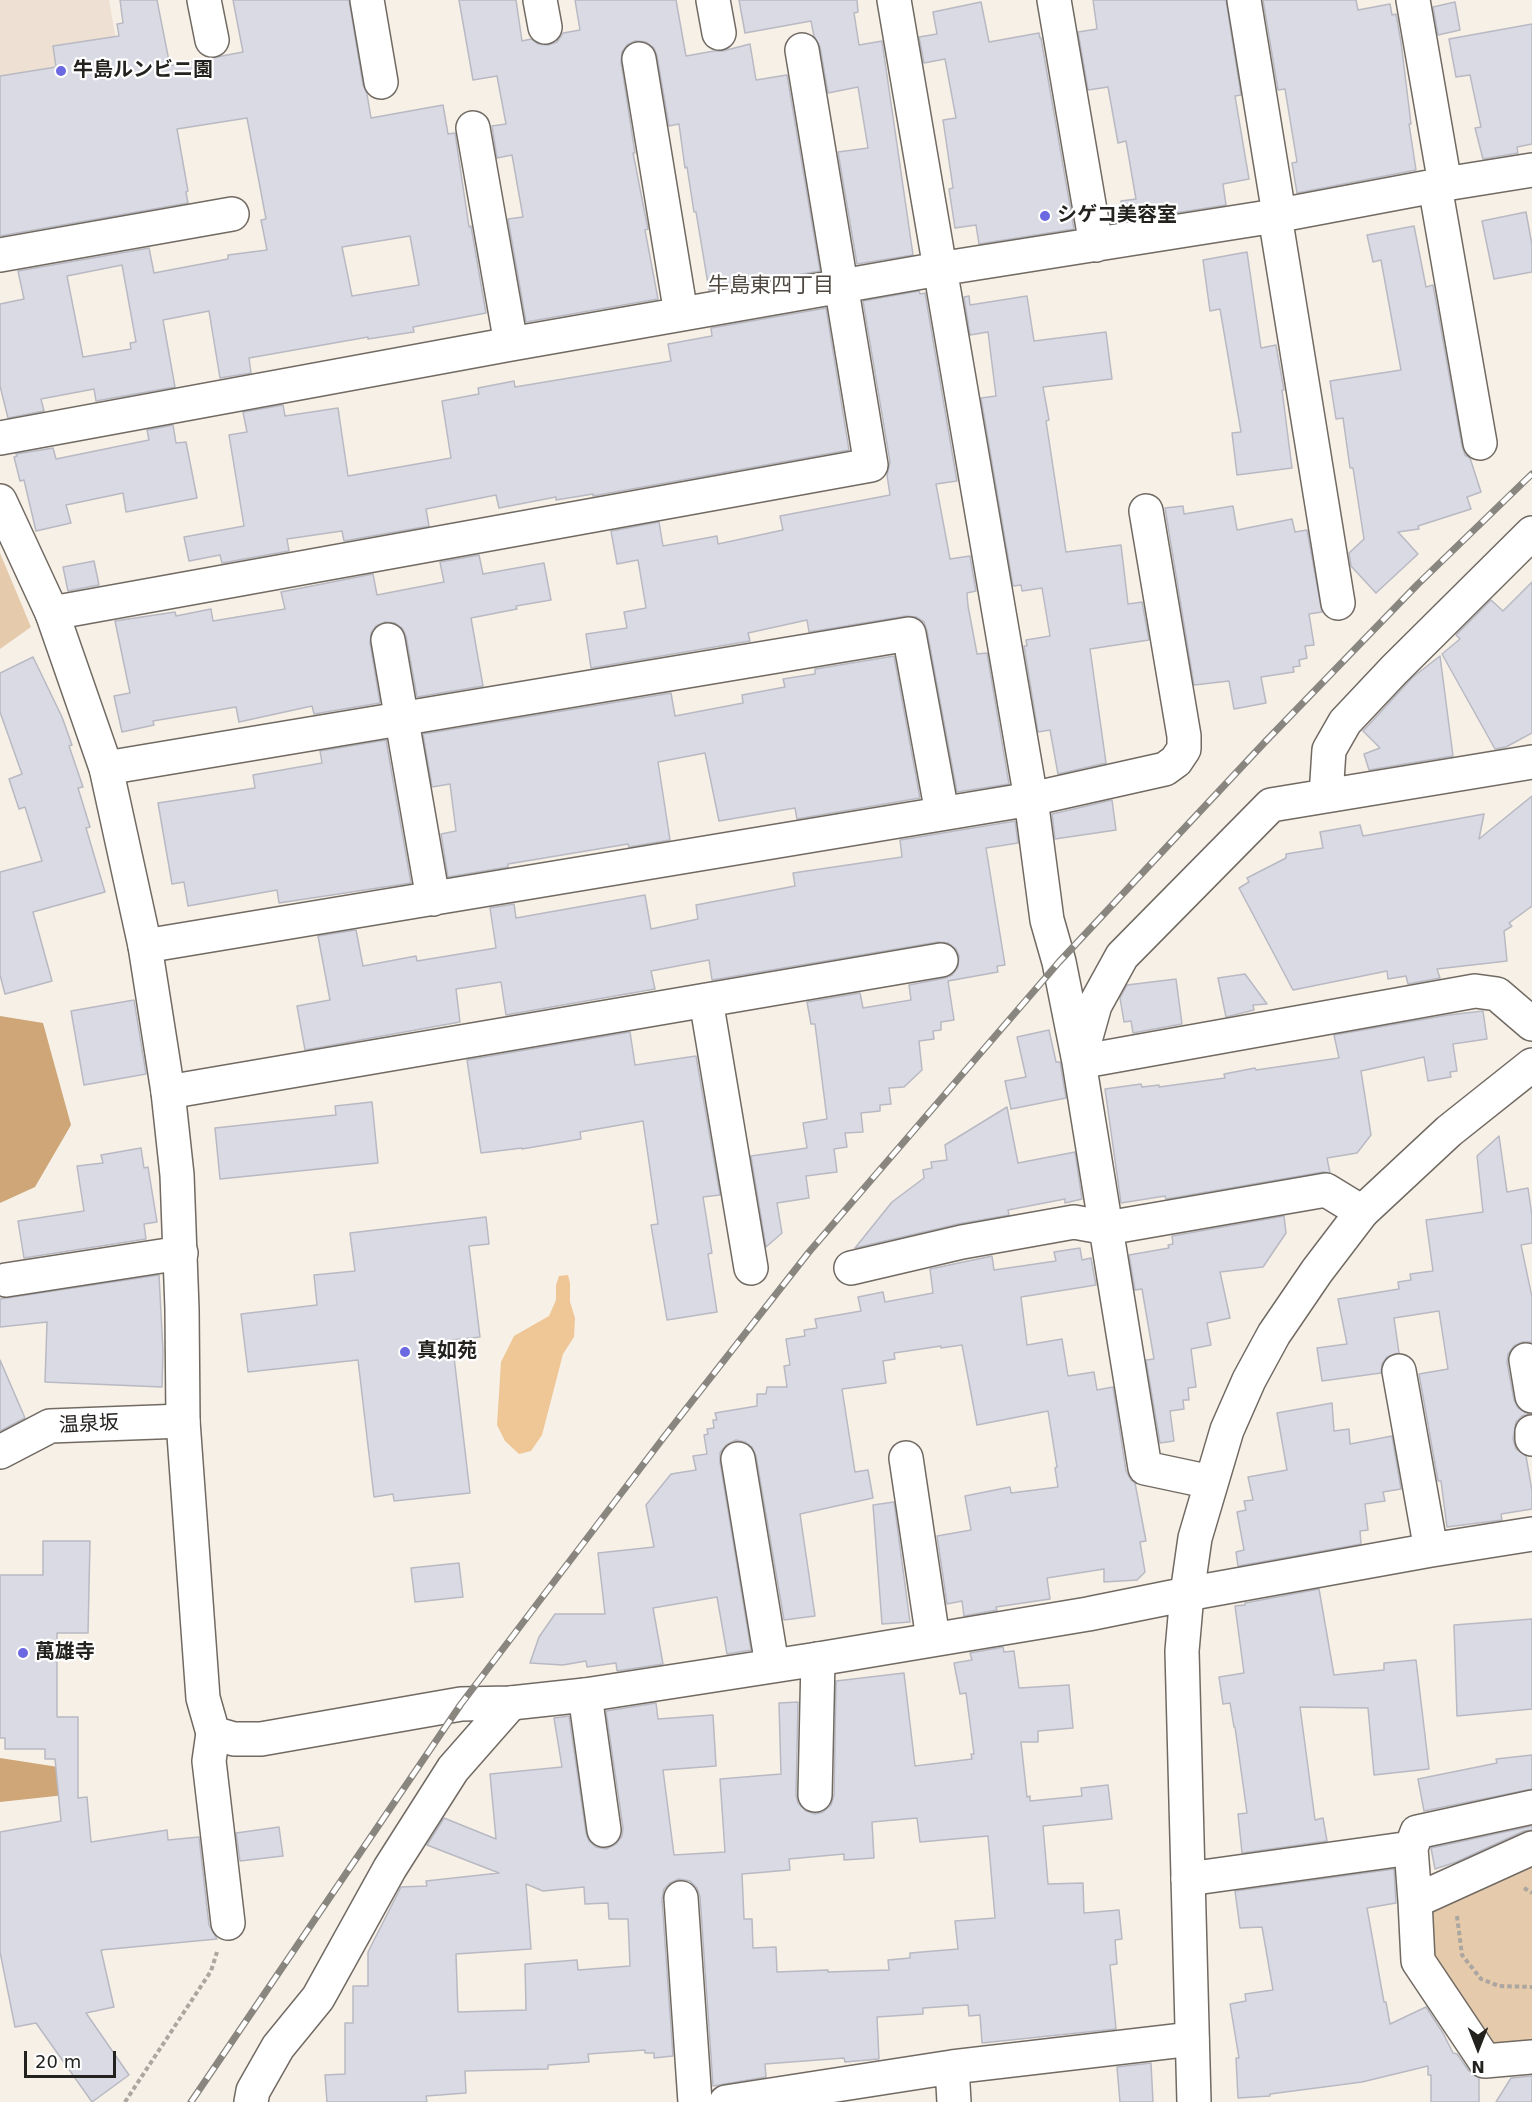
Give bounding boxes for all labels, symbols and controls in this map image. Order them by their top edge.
place label: 牛島ルンビニ園 [73,59,213,83]
marker: 牛島ルンビニ園 [54,64,68,78]
place label: シゲコ美容室 [1057,204,1177,228]
marker: シゲコ美容室 [1038,209,1052,223]
district label: 牛島東四丁目 [708,274,834,300]
place label: 真如苑 [417,1340,477,1364]
marker: 真如苑 [398,1345,412,1359]
street label: 温泉坂 [58,1411,120,1439]
place label: 萬雄寺 [35,1641,95,1665]
marker: 萬雄寺 [16,1646,30,1660]
north arrow [1448,2018,1508,2078]
scale bar [27,2039,118,2077]
text: 20 m [35,2051,81,2072]
text: N [1471,2057,1485,2076]

